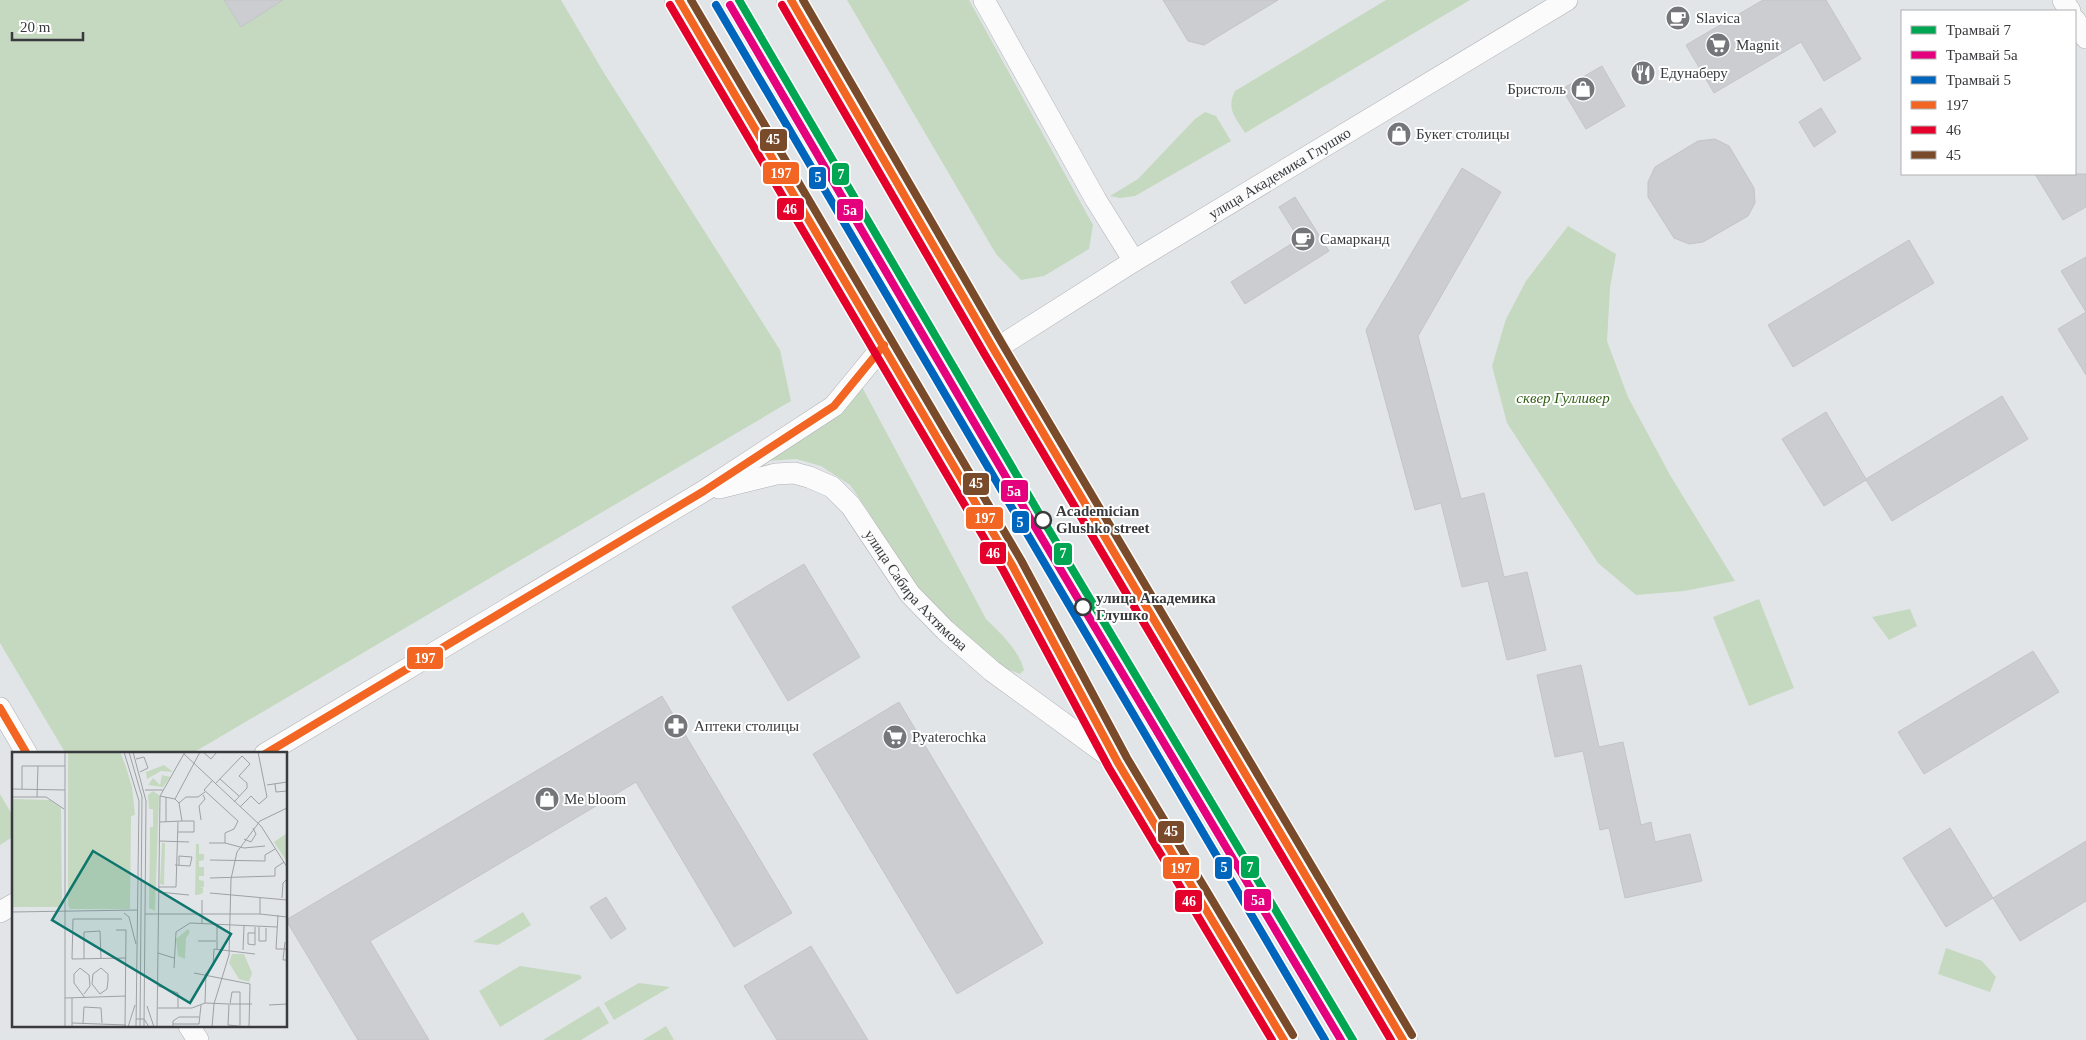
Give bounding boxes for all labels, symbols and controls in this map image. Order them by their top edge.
cafe icon: Slavica [1665,5,1691,31]
scale bar [12,10,84,42]
place label: Slavica [1696,10,1740,26]
legend [1901,10,2076,175]
text: 20 m [20,19,51,35]
text: Трамвай 7 [1946,22,2012,38]
supermarket icon: Magnit [1705,32,1731,58]
place label: Magnit [1736,37,1780,53]
text: Трамвай 5а [1946,47,2018,63]
restaurant icon: Едунаберу [1630,60,1656,86]
place label: Едунаберу [1660,65,1728,81]
text: Трамвай 5 [1946,72,2011,88]
shop icon: Бристоль [1570,76,1596,102]
place label: Бристоль [1507,81,1566,97]
text: 197 [1946,97,1969,113]
shop icon: Букет столицы [1386,121,1412,147]
text: 46 [1946,122,1962,138]
street label: улица Академика Глушко [1206,124,1354,222]
place label: Букет столицы [1416,126,1510,142]
line badge: 45 [759,128,788,152]
text: 45 [766,132,780,147]
text: 45 [1946,147,1961,163]
line badge: 197 [762,161,800,185]
line badge: 7 [831,162,850,186]
text: 197 [771,166,792,181]
line badge: 5 [808,166,827,190]
text: 7 [838,167,845,182]
text: 5 [815,170,822,185]
line badge: 46 [776,197,805,221]
line badge: 5а [836,198,864,222]
text: 46 [783,202,797,217]
text: 5а [843,203,857,218]
cafe icon: Самарканд [1290,226,1316,252]
place label: Самарканд [1320,231,1390,247]
park label: сквер Гулливер [1516,390,1610,406]
line badge: 45 [962,472,990,496]
text: 45 [969,476,983,491]
line badge: 5а [1000,479,1029,503]
text: 5а [1007,484,1021,499]
place label: Academician Glushko street [1056,503,1149,536]
line badge: 197 [965,506,1004,530]
line badge: 5 [1011,510,1030,534]
text: 197 [975,511,996,526]
marker: Academician Glushko street [1034,511,1052,529]
text: 5 [1017,515,1024,530]
street label: улица Сабира Ахтямова [861,527,971,654]
line badge: 46 [979,541,1007,565]
line badge: 7 [1053,542,1073,566]
text: 46 [986,546,1000,561]
text: 7 [1060,546,1067,561]
place label: улица Академика Глушко [1096,590,1216,623]
marker: улица Академика Глушко [1074,598,1092,616]
line badge: 197 [406,646,444,670]
text: 197 [415,651,436,666]
pharmacy icon: Аптеки столицы [663,713,689,739]
place label: Аптеки столицы [694,718,799,734]
supermarket icon: Pyaterochka [882,724,908,750]
place label: Pyaterochka [912,729,986,745]
inset map [12,752,288,1028]
shop icon: Me bloom [534,786,560,812]
place label: Me bloom [564,791,626,807]
line badge: 45 [1157,820,1185,844]
text: 45 [1164,824,1178,839]
line badge: 7 [1240,855,1260,879]
line badge: 197 [1162,856,1200,880]
line badge: 5 [1214,856,1233,880]
text: 5 [1221,860,1228,875]
text: 7 [1247,860,1254,875]
text: 197 [1171,861,1192,876]
line badge: 5а [1243,888,1272,912]
line badge: 46 [1174,889,1203,913]
text: 5а [1251,893,1265,908]
text: 46 [1182,894,1196,909]

